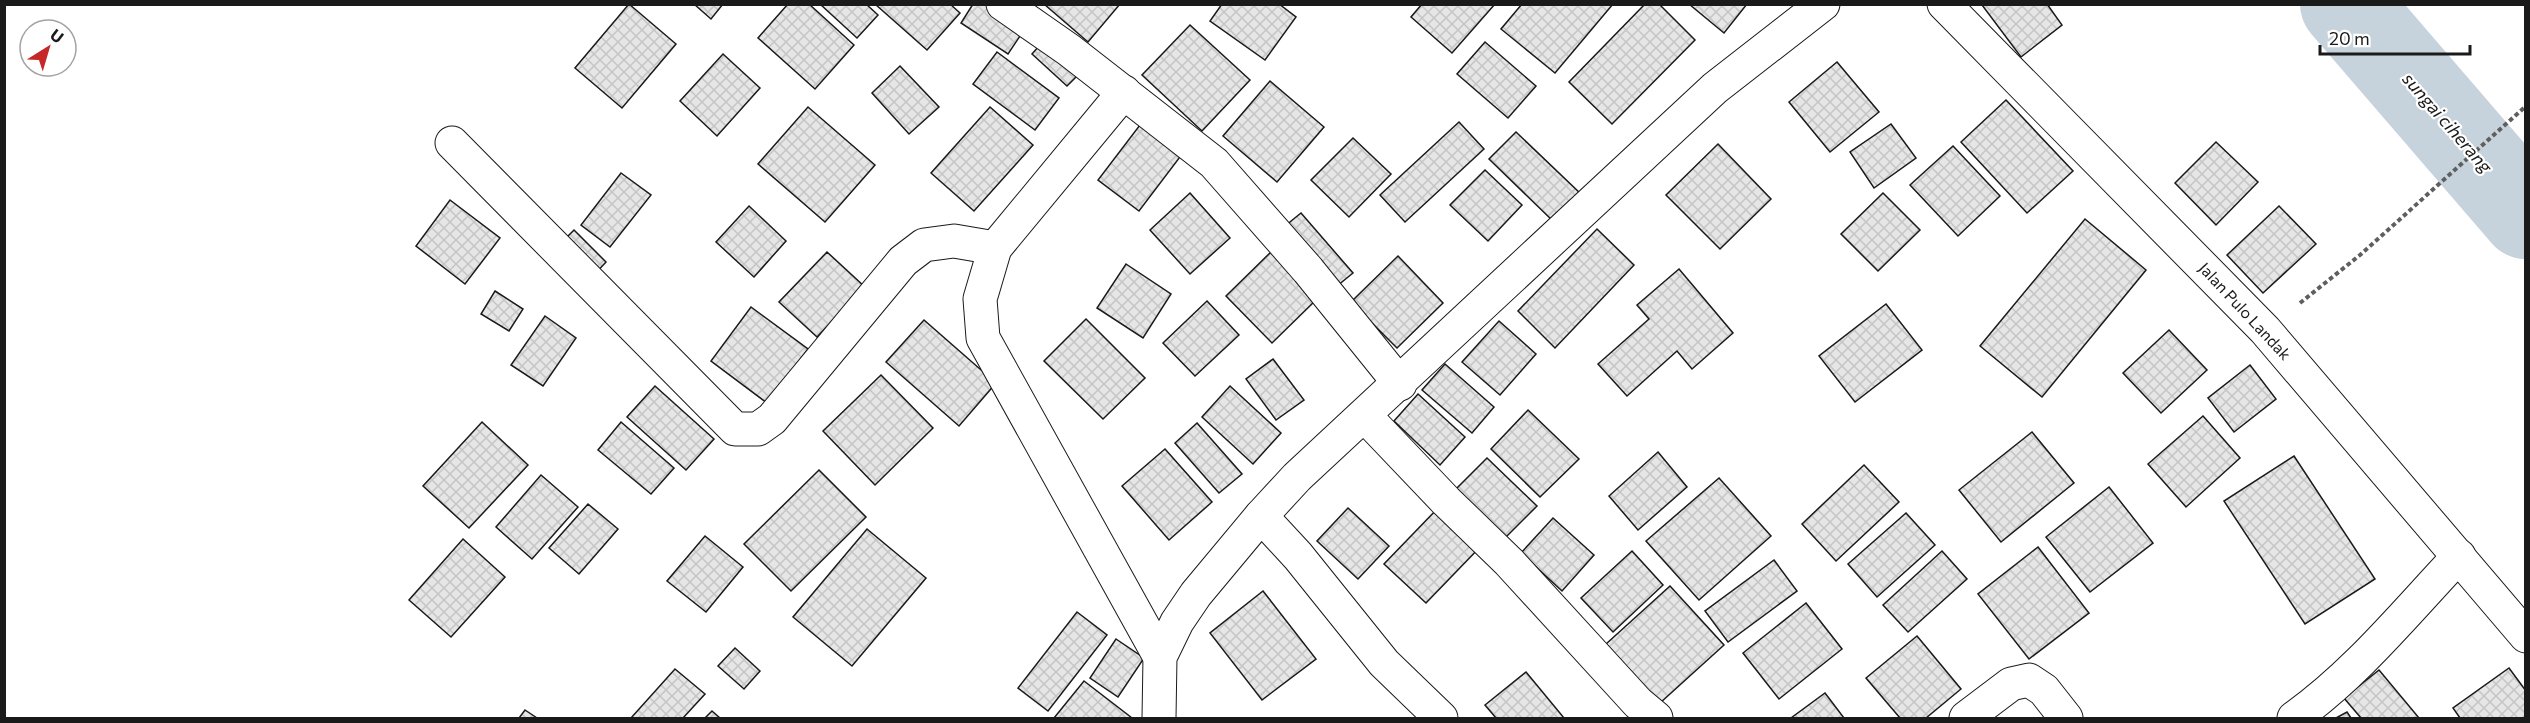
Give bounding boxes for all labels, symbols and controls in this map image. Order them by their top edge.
north arrow [18,18,78,78]
scale bar [2320,18,2470,56]
text: U [47,25,68,47]
text: 20 m [2329,27,2370,49]
water label: sungai ciherang [2398,68,2498,178]
street label: Jalan Pulo Landak [2195,258,2296,364]

